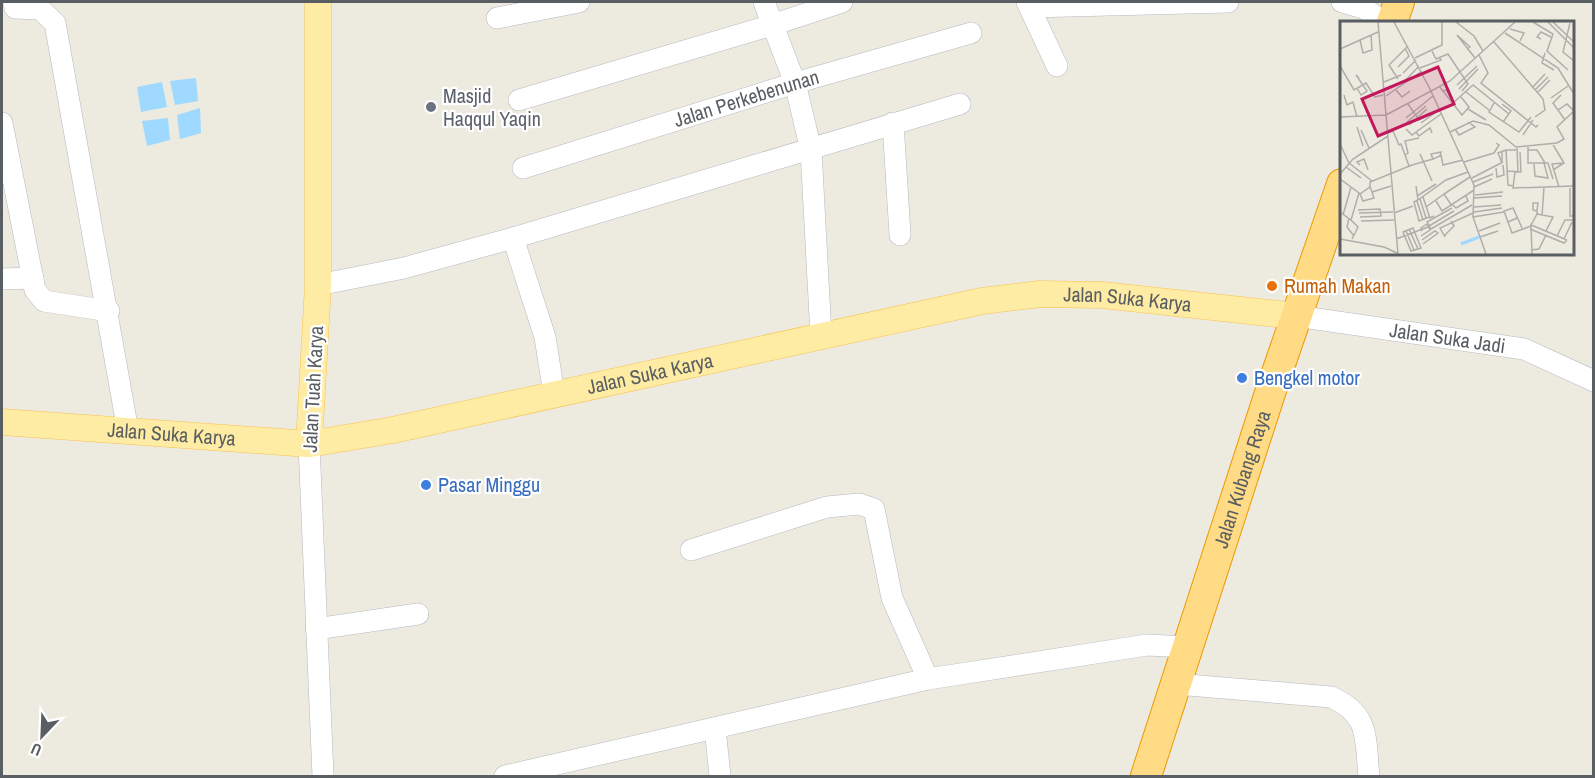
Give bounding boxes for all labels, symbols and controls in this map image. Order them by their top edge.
inset map [1340,21,1574,255]
street label: Jalan Perkebenunan [670,63,822,133]
place label: Masjid Haqqul Yaqin [443,82,541,132]
marker: Masjid Haqqul Yaqin [424,100,438,114]
place label: Rumah Makan [1284,272,1391,299]
marker: Rumah Makan [1265,279,1279,293]
street label: Jalan Suka Karya [1063,280,1193,318]
street label: Jalan Suka Jadi [1388,316,1507,359]
street label: Jalan Tuah Karya [296,325,329,453]
street label: Jalan Suka Karya [584,346,716,400]
place label: Bengkel motor [1254,364,1360,391]
marker: Bengkel motor [1235,371,1249,385]
street label: Jalan Kubang Raya [1207,407,1277,551]
street label: Jalan Suka Karya [106,416,237,452]
place label: Pasar Minggu [438,471,540,498]
marker: Pasar Minggu [419,478,433,492]
north arrow [12,706,72,766]
text: U [27,738,45,762]

